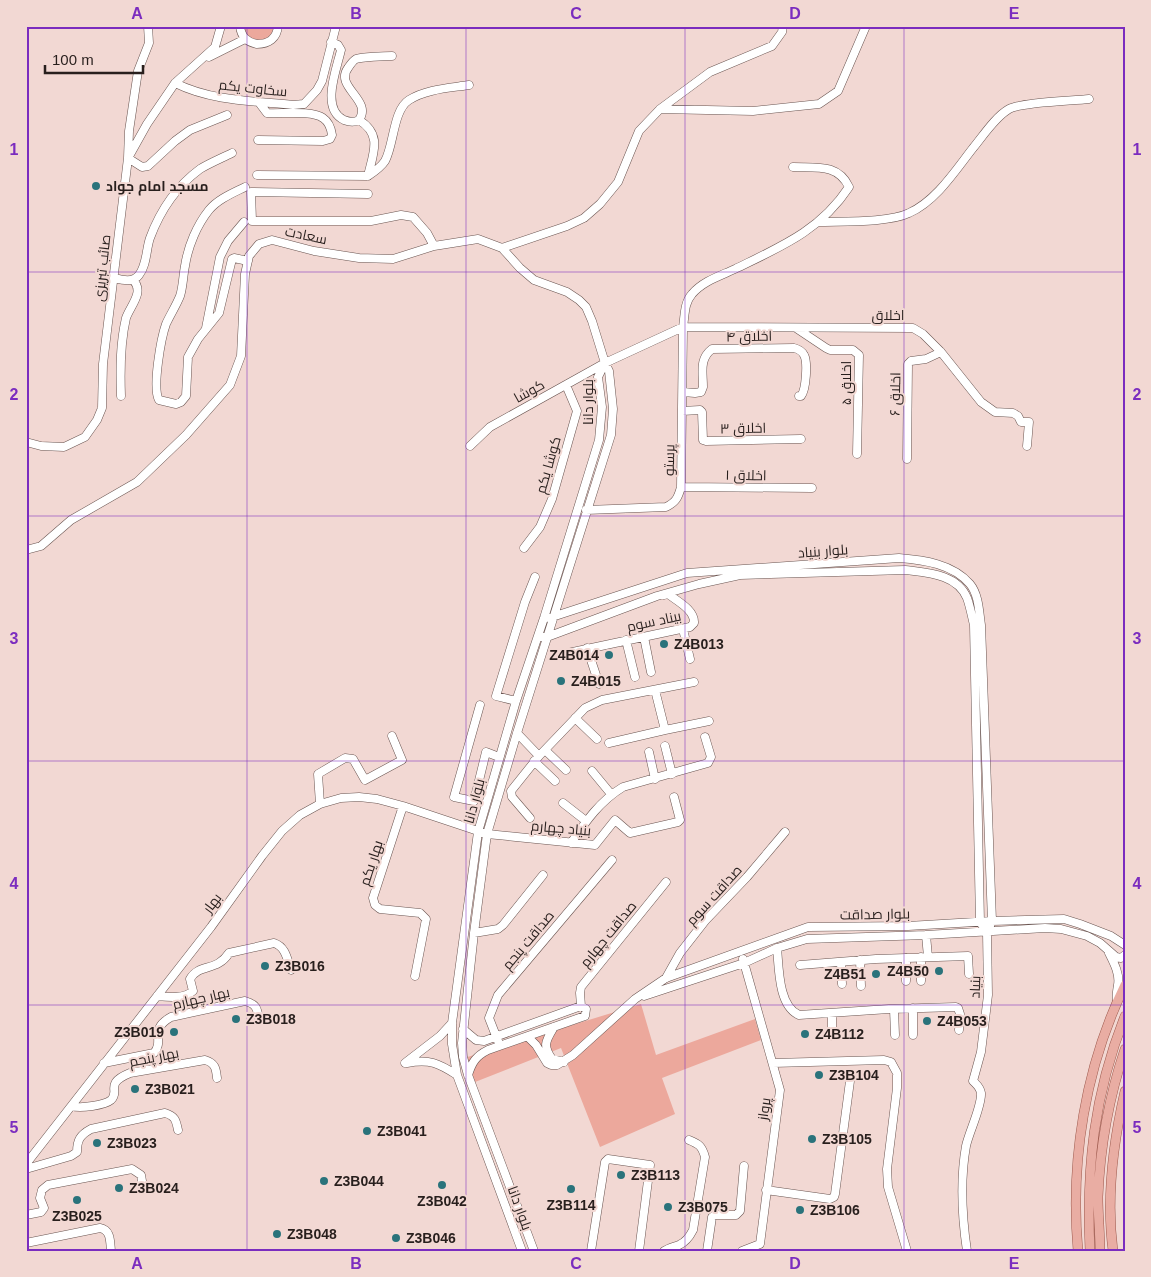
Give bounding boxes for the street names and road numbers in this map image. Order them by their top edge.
street label: سخاوت یکم [218,76,288,102]
street label: سعادت [284,223,328,247]
street label: صائب تبریزی [91,234,113,302]
street label: اخلاق [871,307,905,324]
street label: اخلاق ۴ [726,328,772,345]
street label: اخلاق ۵ [838,361,855,405]
street label: اخلاق ۶ [887,372,904,416]
street label: کوشا [511,376,547,406]
street label: بلوار دانا [580,379,596,425]
street label: اخلاق ۳ [720,420,766,437]
street label: کوشا یکم [532,435,566,496]
street label: پرستو [661,444,679,476]
street label: اخلاق ۱ [725,467,767,484]
street label: بلوار بنیاد [797,541,849,561]
street label: بیناد سوم [625,607,683,637]
street label: بلوار دانا [460,777,488,825]
street label: بنیاد چهارم [530,817,592,841]
street label: بهار یکم [356,838,388,888]
street label: صداقت سوم [683,862,747,930]
street label: بهار [199,890,225,917]
street label: صداقت چهارم [577,898,641,971]
street label: بلوار صداقت [840,905,910,923]
street label: صداقت پنجم [499,907,559,974]
street label: بنیاد [967,975,983,999]
street label: بهار چهارم [171,984,232,1014]
street label: بهار پنجم [128,1044,181,1072]
street label: پرواز [754,1096,776,1123]
street label: بلوار دانا [505,1184,535,1232]

